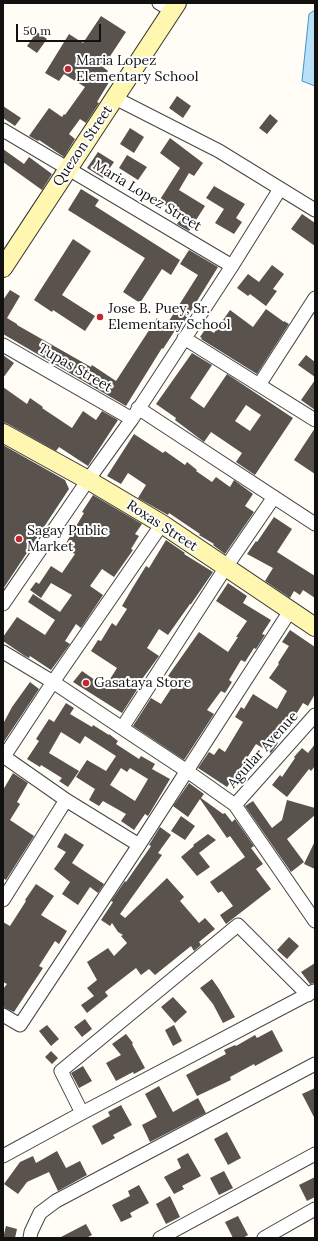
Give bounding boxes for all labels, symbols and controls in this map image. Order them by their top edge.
scale bar [18,16,103,42]
text: 50 m [23,23,51,38]
place label: Maria Lopez Elementary School [76,53,199,86]
marker: Maria Lopez Elementary School [63,64,73,74]
street label: Quezon Street [50,102,116,190]
street label: Maria Lopez Street [90,157,204,235]
place label: Jose B. Puey, Sr. Elementary School [108,301,231,334]
marker: Jose B. Puey, Sr. Elementary School [95,312,105,322]
street label: Tupas Street [35,340,115,396]
street label: Roxas Street [123,497,201,555]
place label: Sagay Public Market [27,523,108,556]
marker: Sagay Public Market [14,534,24,544]
place label: Gasataya Store [94,675,191,691]
marker: Gasataya Store [81,678,91,688]
street label: Aguilar Avenue [224,708,302,792]

